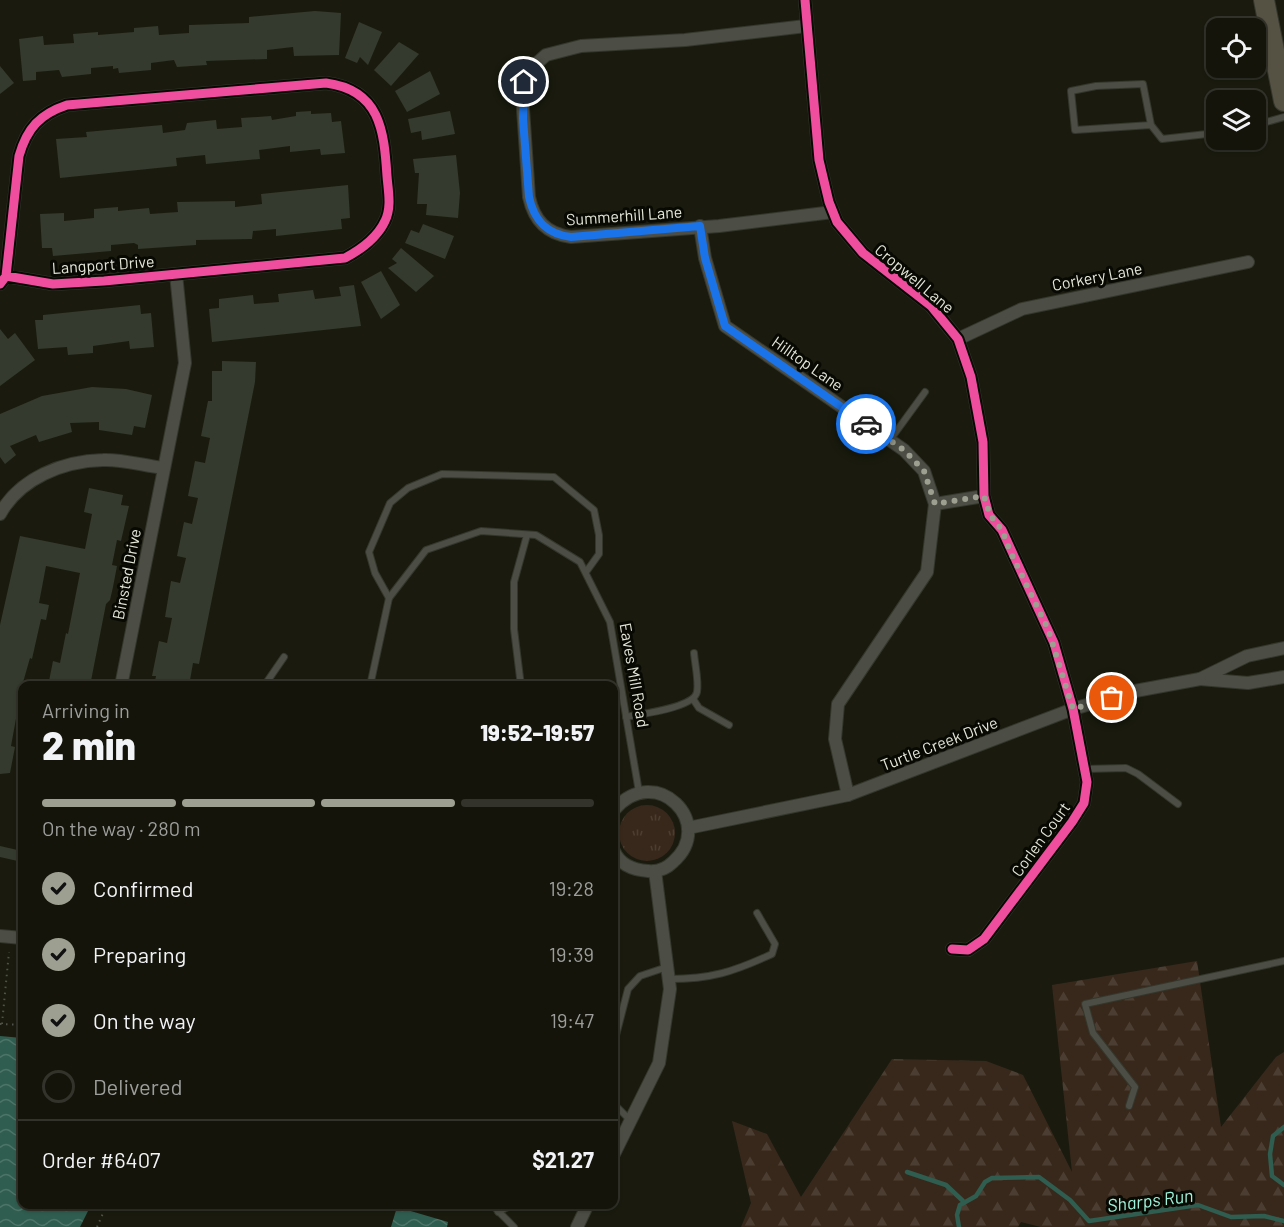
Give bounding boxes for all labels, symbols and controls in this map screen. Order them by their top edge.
map controls [1206,18,1266,150]
button: locate [1206,18,1266,78]
pin [498,56,549,107]
icon: home [507,65,540,98]
button: layers [1206,90,1266,150]
street label: Summerhill Lane [565,201,683,229]
street label: Cropwell Lane [872,239,958,317]
street label: Langport Drive [51,251,155,277]
street label: Corkery Lane [1050,258,1144,294]
street label: Hilltop Lane [769,332,847,394]
courier [836,394,896,454]
icon: car [850,408,883,441]
street label: Binsted Drive [108,527,144,621]
street label: Eaves Mill Road [616,621,654,729]
pin [1086,672,1137,723]
icon: bag [1095,681,1128,714]
text: Arriving in [42,698,130,722]
street label: Turtle Creek Drive [878,712,1000,774]
text: 19:52–19:57 [480,719,594,745]
text: 2 min [42,721,136,768]
street label: Corlen Court [1007,798,1073,880]
text: On the way · 280 m [42,816,201,840]
icon: check [42,872,75,905]
text: Confirmed [93,875,193,901]
text: 19:28 [549,876,594,900]
icon: check [42,938,75,971]
text: Preparing [93,941,186,967]
text: 19:39 [549,942,594,966]
icon: check [42,1004,75,1037]
text: On the way [93,1007,196,1033]
text: 19:47 [550,1008,594,1032]
text: Delivered [93,1073,182,1099]
text: Order #6407 [42,1146,161,1172]
text: $21.27 [532,1146,594,1172]
water label: Sharps Run [1106,1184,1194,1216]

